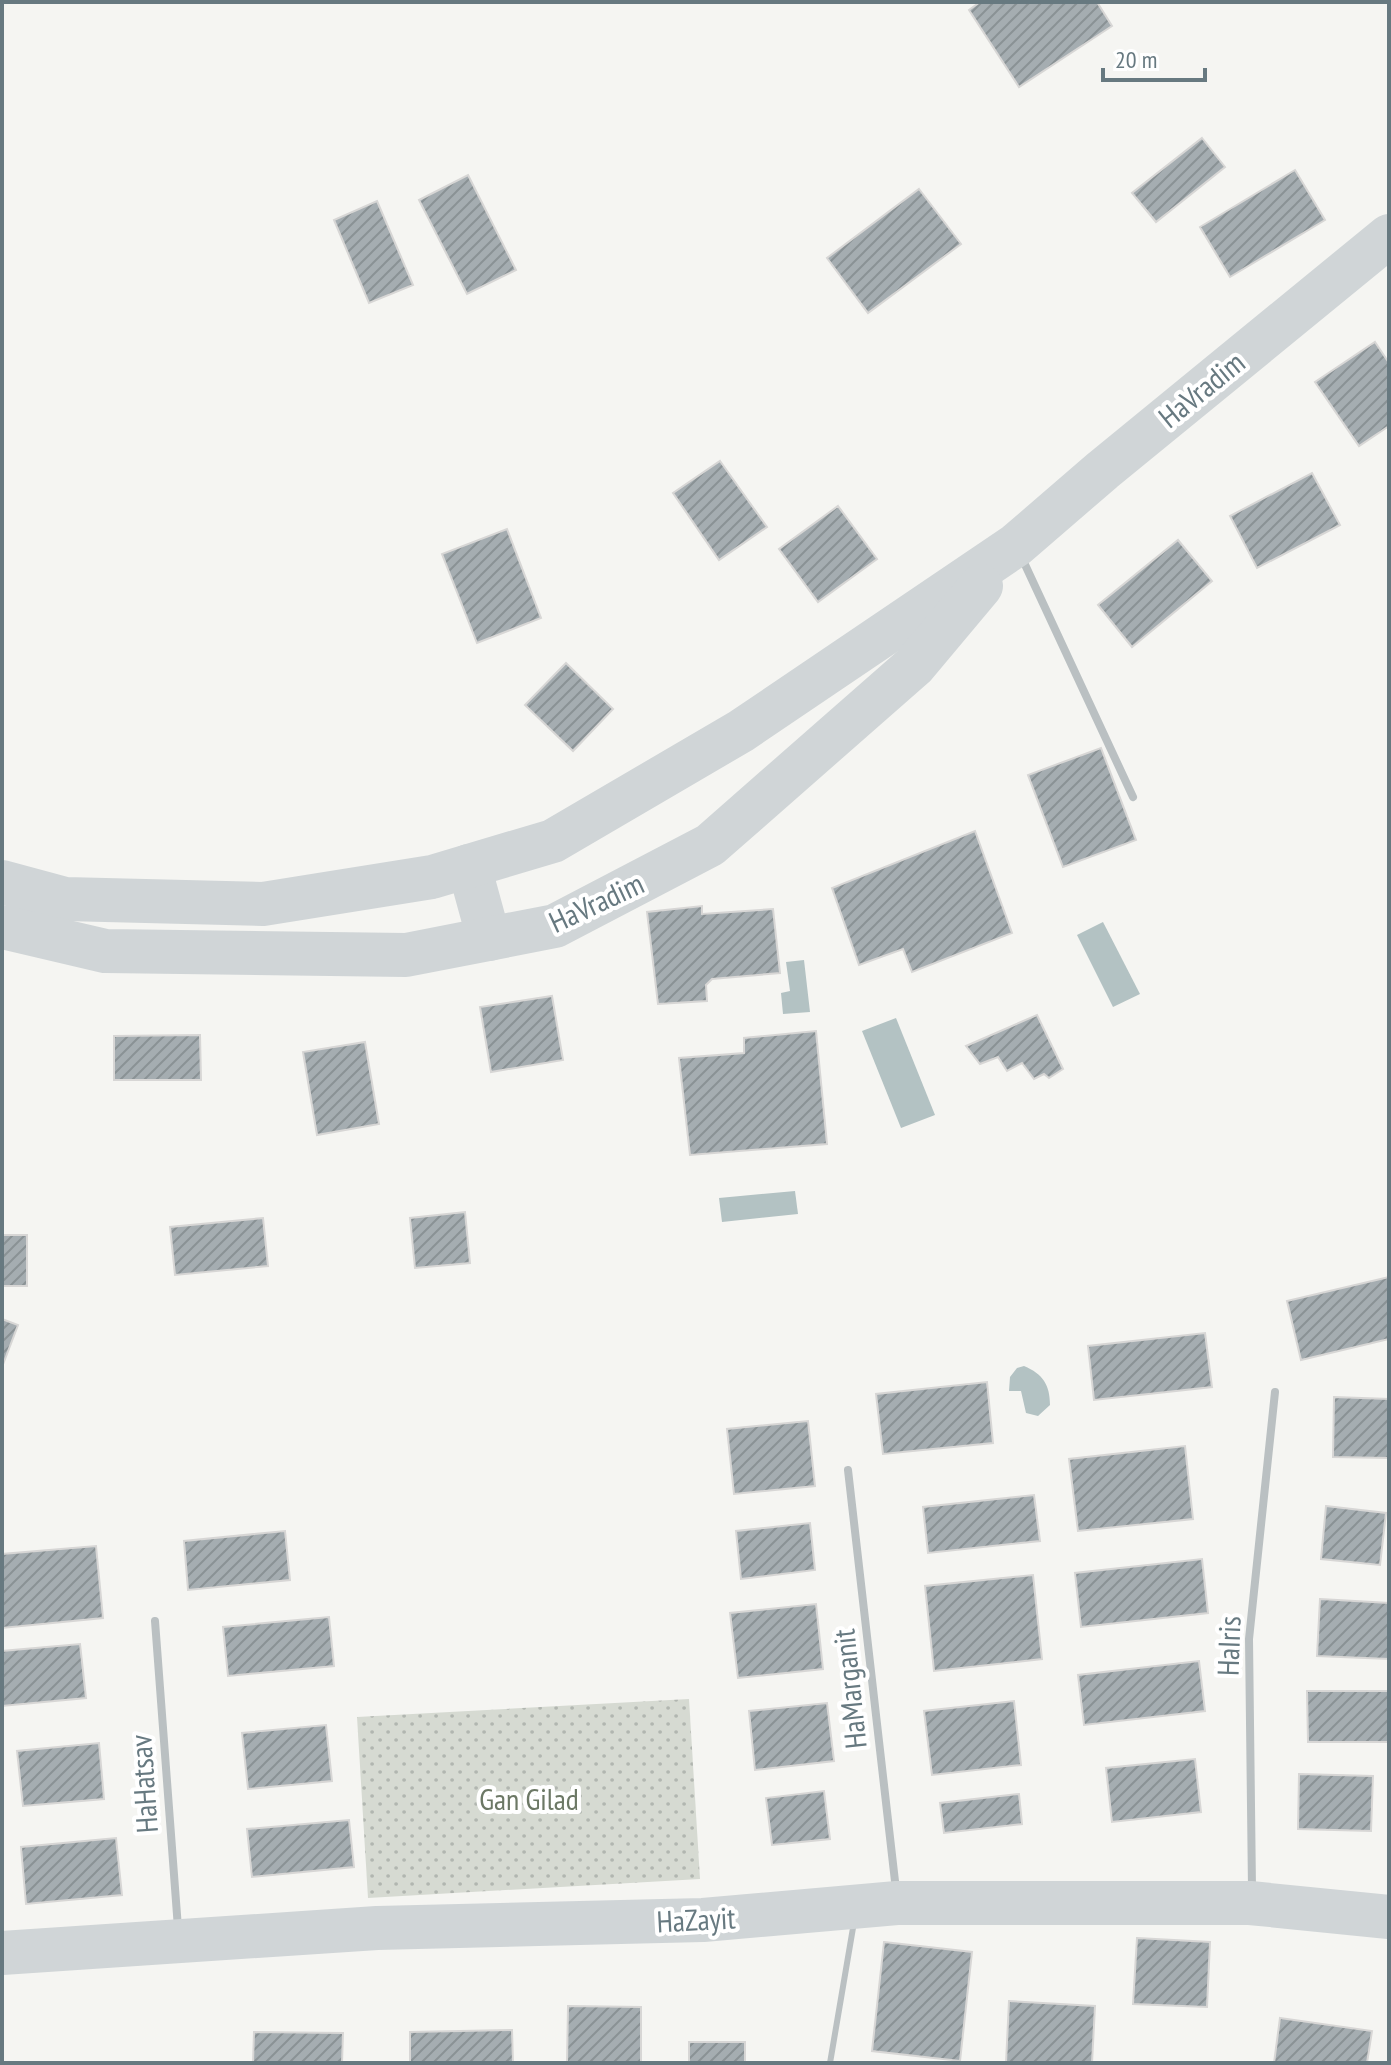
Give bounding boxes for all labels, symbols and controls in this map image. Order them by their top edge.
scale bar [1103,32,1205,82]
text: 20 m [1115,44,1157,75]
street label: HaVradim [1150,342,1252,436]
street label: HaVradim [542,863,650,941]
street label: HaIris [1207,1615,1249,1677]
street label: HaMarganit [823,1626,875,1751]
street label: HaHatsav [120,1733,166,1834]
park label: Gan Gilad [479,1779,579,1818]
street label: HaZayit [656,1897,737,1941]

